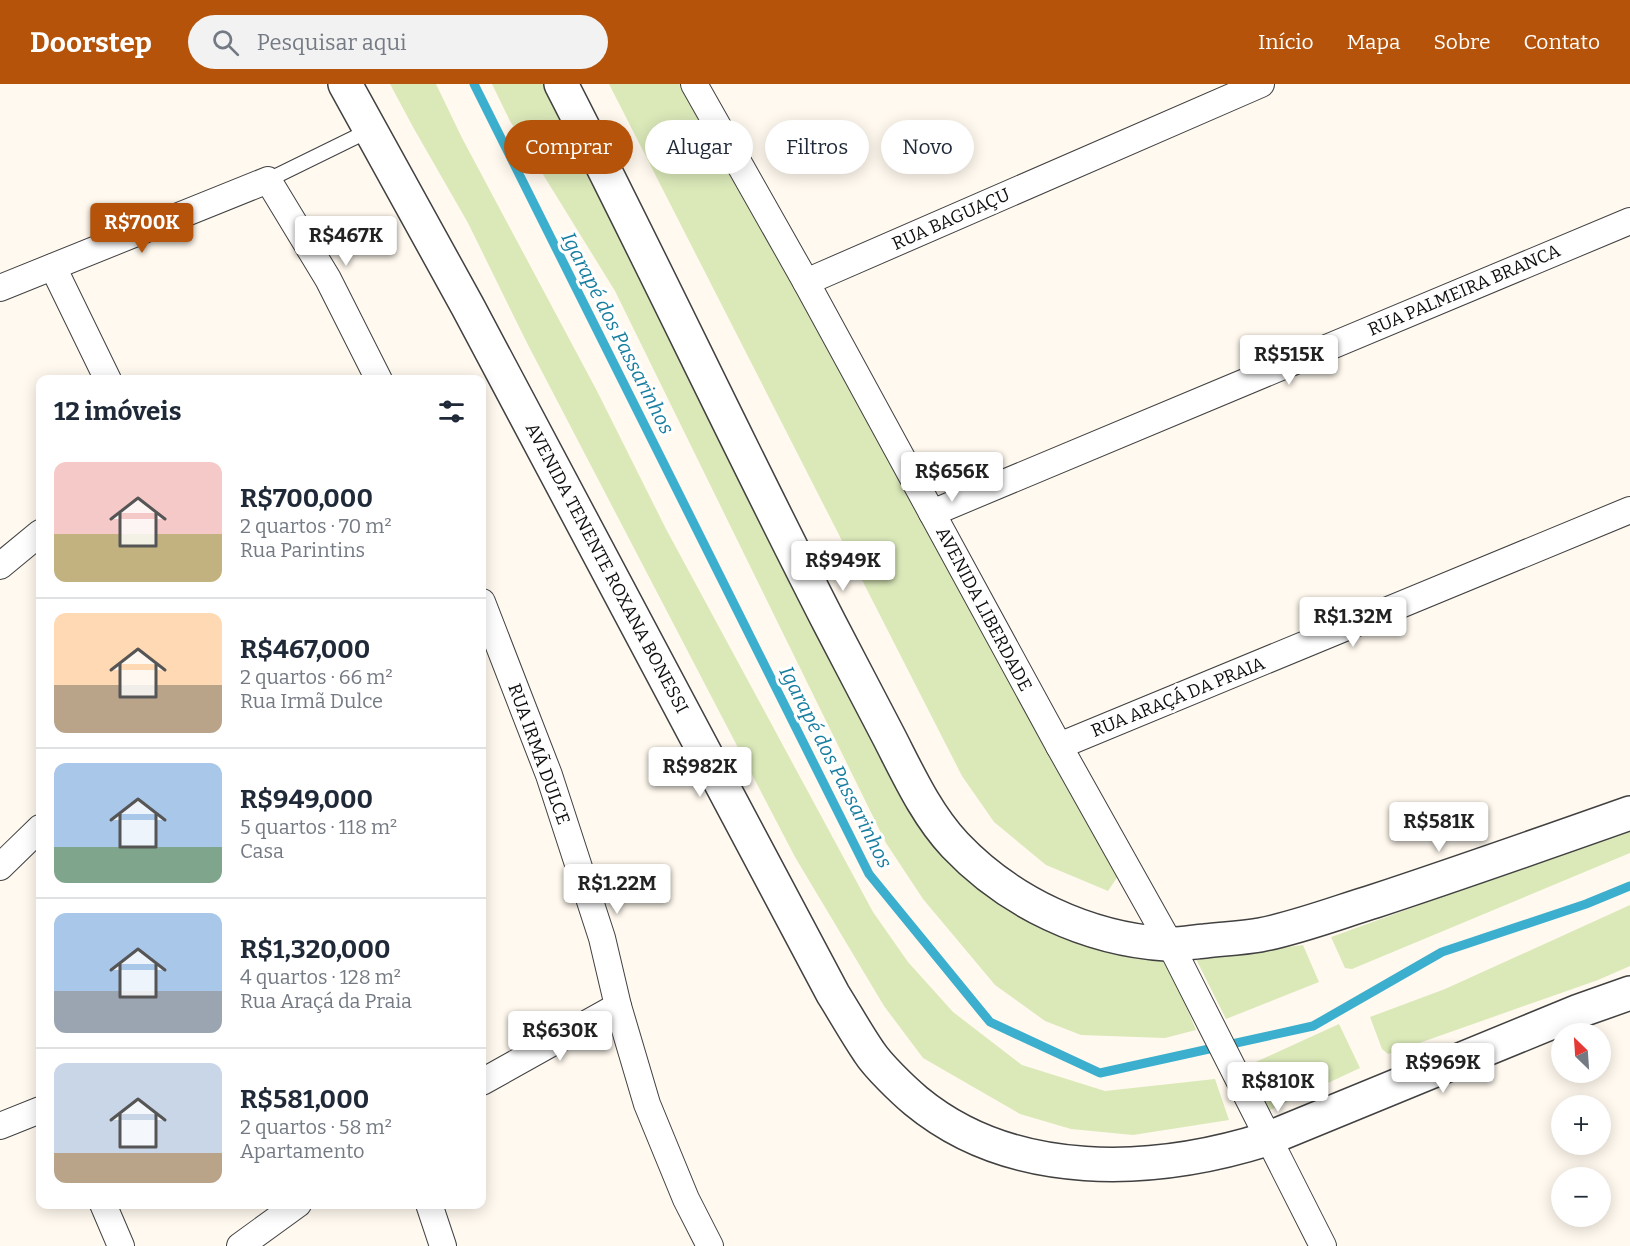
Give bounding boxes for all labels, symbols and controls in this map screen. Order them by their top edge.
search box [188,15,608,69]
text: Doorstep [30,26,152,59]
icon: search [209,26,242,59]
text: Pesquisar aqui [257,29,407,56]
text: Início [1258,29,1314,55]
text: Mapa [1347,29,1401,55]
text: Sobre [1434,29,1490,55]
text: Contato [1523,29,1600,55]
chip: Comprar [504,120,633,174]
chip: Alugar [645,120,753,174]
chip: Filtros [765,120,869,174]
chip: Novo [881,120,974,174]
street label: RUA BAGUAÇU [889,183,1013,255]
pin: R$700K [93,203,191,254]
text: R$700K [104,210,180,234]
pin: R$467K [297,216,395,267]
text: R$467K [309,223,383,247]
water label: Igarapé dos Passarinhos [557,228,679,438]
street label: RUA PALMEIRA BRANCA [1365,239,1564,341]
pin: R$515K [1240,335,1338,386]
text: R$515K [1254,342,1324,366]
icon: filters [435,395,468,428]
text: 12 imóveis [54,396,181,427]
street label: AVENIDA TENENTE ROXANA BONESSI [521,419,693,717]
pin: R$656K [903,452,1001,503]
text: R$656K [915,459,989,483]
text: R$700,000 [240,483,373,514]
icon: home [102,486,174,558]
text: 2 quartos · 70 m² [240,514,392,538]
street label: AVENIDA LIBERDADE [931,523,1037,695]
text: Rua Parintins [240,538,365,562]
pin: R$949K [794,541,892,592]
text: R$949K [805,548,881,572]
pin: R$1.32M [1298,597,1408,648]
text: R$1.32M [1313,604,1393,628]
text: R$467,000 [240,634,370,665]
icon: home [102,637,174,709]
street label: RUA ARAÇÁ DA PRAIA [1088,652,1268,742]
water label: Igarapé dos Passarinhos [775,662,897,872]
text: 2 quartos · 66 m² [240,665,393,689]
street label: RUA IRMÃ DULCE [503,680,575,828]
text: Rua Irmã Dulce [240,689,383,713]
pin: R$982K [651,747,749,798]
text: R$982K [663,754,737,778]
text: R$949,000 [240,784,373,815]
icon: home [102,787,174,859]
pin: R$581K [1390,802,1488,853]
text: R$581K [1403,809,1475,833]
text: 5 quartos · 118 m² [240,815,397,839]
text: Casa [240,839,284,863]
pin: R$1.22M [562,864,672,915]
text: R$1.22M [578,871,656,895]
text: R$1,320,000 [240,934,390,965]
icon: home [102,937,174,1009]
text: 4 quartos · 128 m² [240,965,401,989]
text: Rua Araçá da Praia [240,989,412,1013]
pin: R$630K [511,1011,609,1062]
text: R$630K [522,1018,598,1042]
north arrow [1551,1023,1611,1083]
map controls [1551,1023,1611,1227]
pin: R$969K [1394,1043,1492,1094]
text: R$969K [1405,1050,1481,1074]
pin: R$810K [1229,1062,1327,1113]
text: R$810K [1241,1069,1315,1093]
text: R$581,000 [240,1084,369,1115]
icon: home [102,1087,174,1159]
button: + [1551,1095,1611,1155]
text: 2 quartos · 58 m² [240,1115,392,1139]
text: Apartamento [240,1139,365,1163]
button: − [1551,1167,1611,1227]

